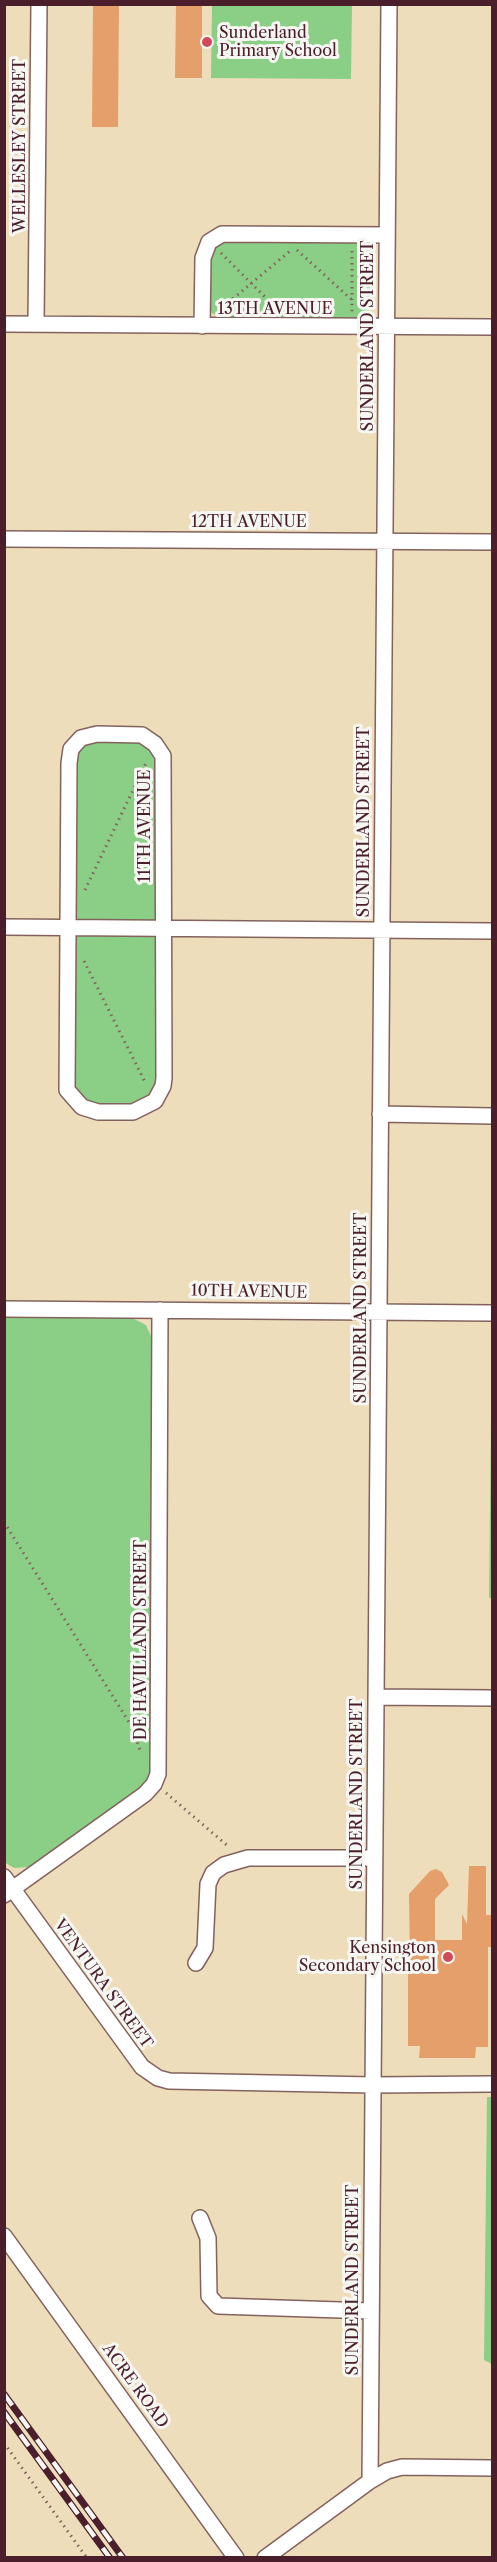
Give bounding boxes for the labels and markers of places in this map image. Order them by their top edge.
place label: Sunderland Primary School [219,23,337,61]
marker: Sunderland Primary School [200,35,214,49]
place label: Kensington Secondary School [299,1938,436,1976]
marker: Kensington Secondary School [441,1950,455,1964]

